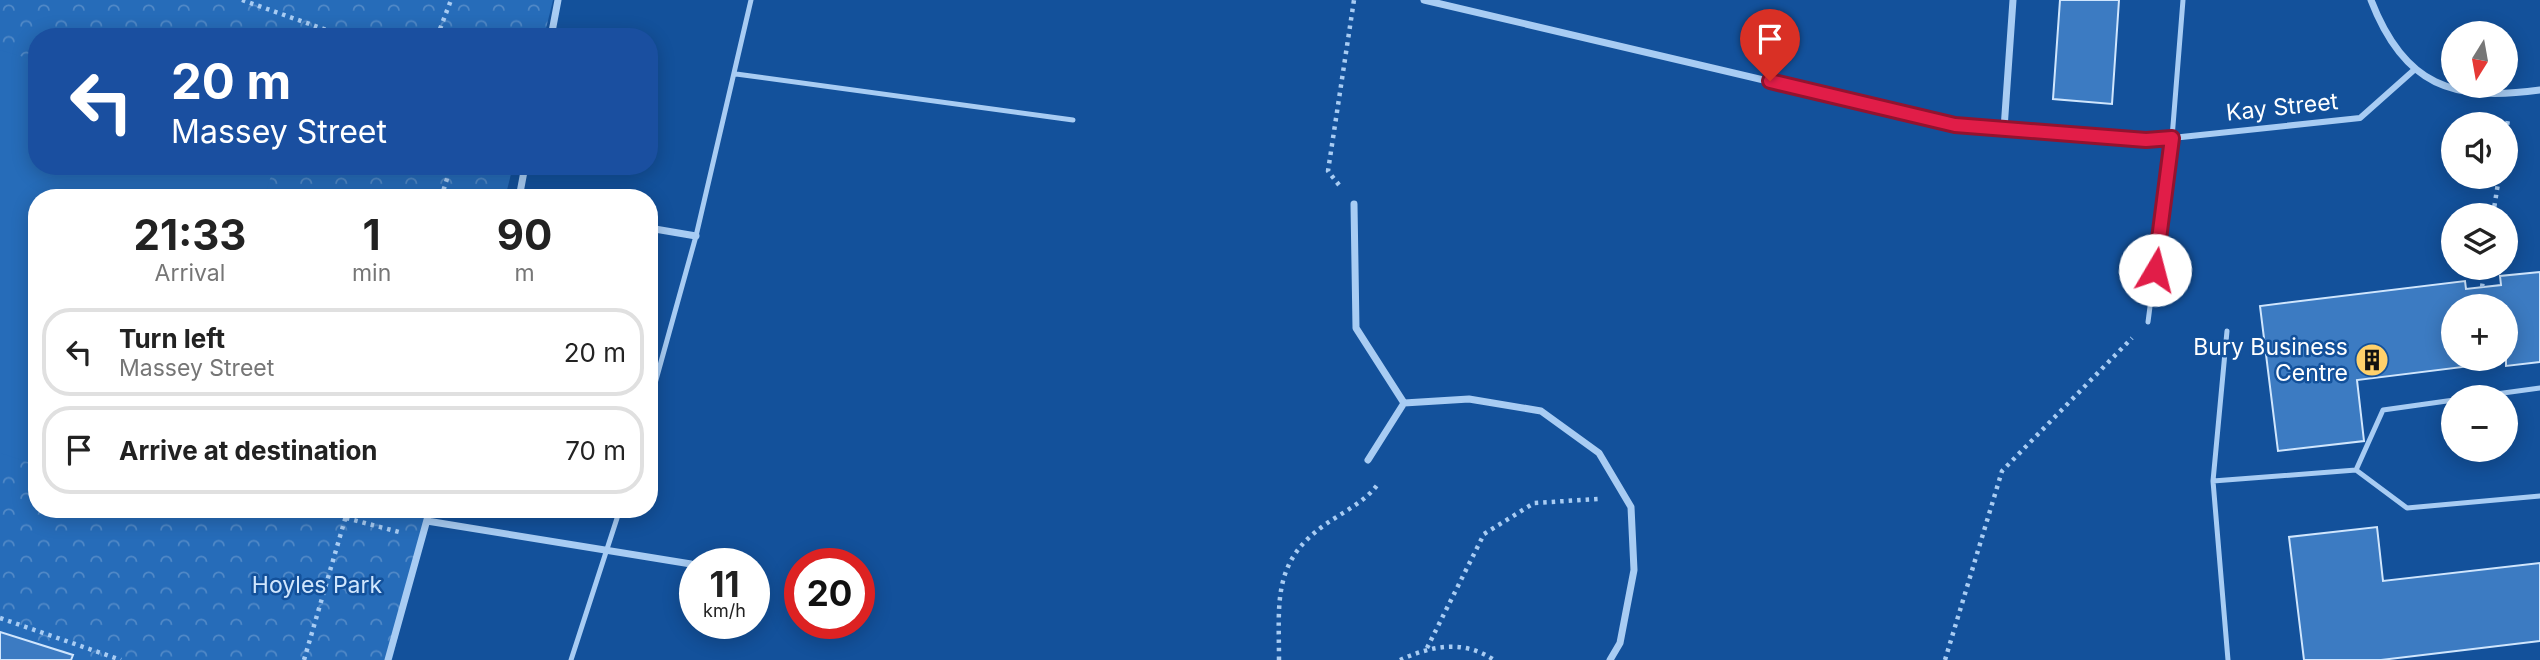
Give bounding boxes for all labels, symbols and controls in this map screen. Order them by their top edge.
pin [1740,9,1800,81]
icon: arrive [1751,20,1789,58]
north arrow [2441,21,2518,98]
map controls [2441,21,2518,462]
text: 20 m [171,52,291,111]
icon: left [56,56,147,147]
street label: Kay Street [2225,87,2340,127]
text: Massey Street [171,112,387,151]
button: sound [2441,112,2518,189]
button: layers [2441,203,2518,280]
text: 21:33 [134,209,246,260]
text: 1 [363,209,381,260]
text: 90 [497,209,552,260]
position arrow [2118,233,2192,307]
text: Arrival [155,259,225,287]
text: min [352,259,391,287]
text: m [515,259,535,287]
button: + [2441,294,2518,371]
text: Turn left [119,323,225,354]
icon: left [60,333,98,371]
place label: Bury Business Centre [2193,333,2348,387]
text: 20 m [564,337,626,368]
building icon: Bury Business Centre [2353,341,2391,379]
text: Massey Street [119,354,274,382]
button: − [2441,385,2518,462]
icon: arrive [60,431,98,469]
text: Arrive at destination [119,435,378,466]
text: 70 m [565,435,626,466]
speed limit sign: 20 [784,548,875,639]
text: 11 [709,563,740,605]
park label: Hoyles Park [252,571,383,599]
text: km/h [703,600,746,621]

